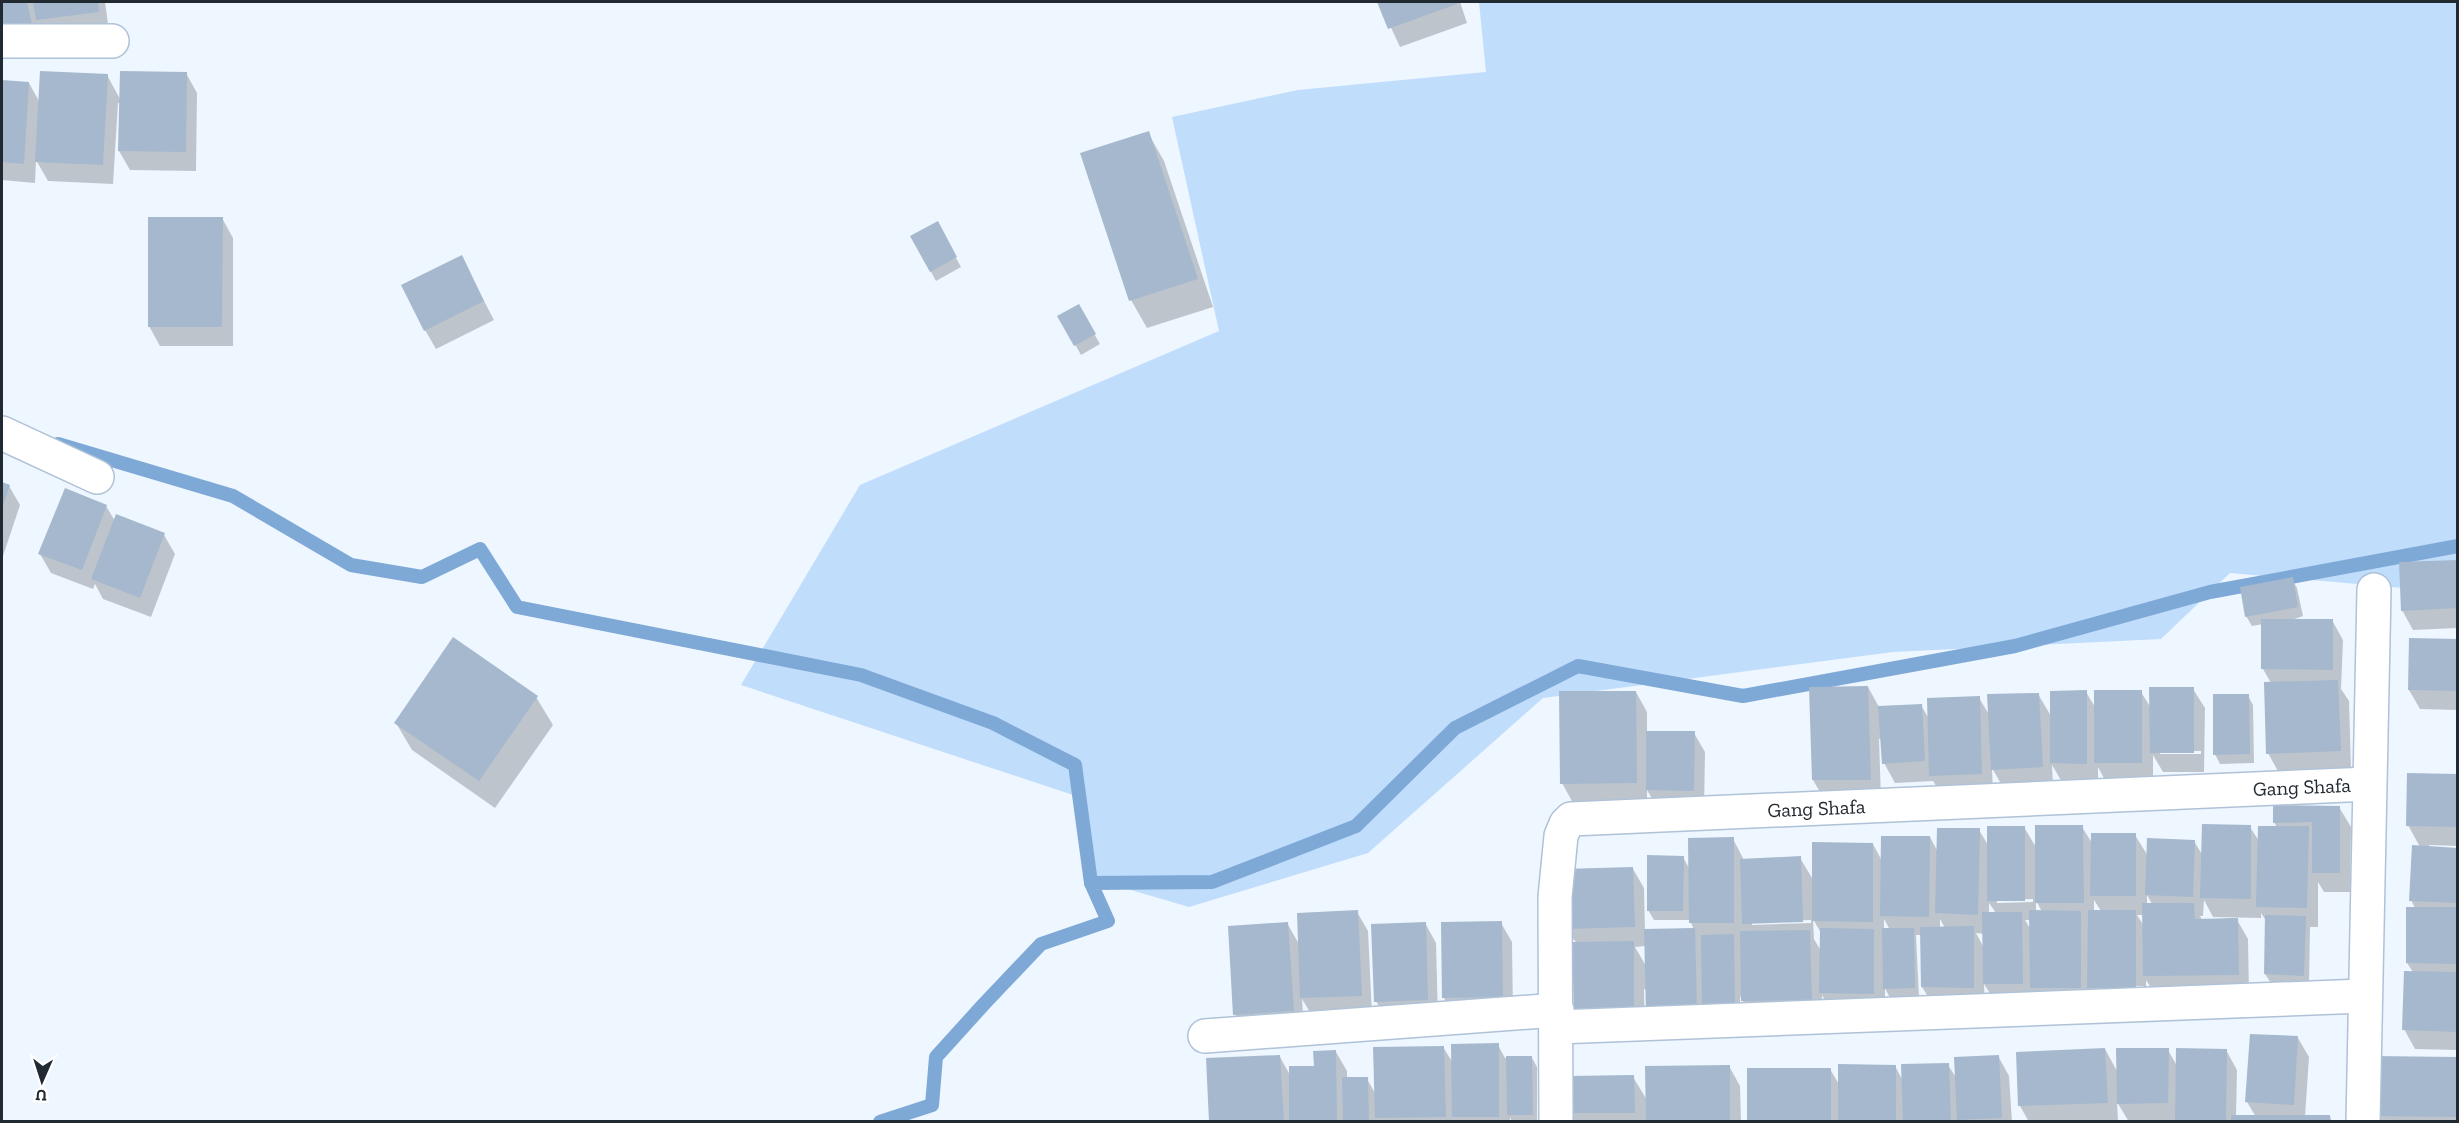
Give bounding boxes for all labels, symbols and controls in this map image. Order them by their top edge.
street label: Gang Shafa [2252,773,2352,801]
street label: Gang Shafa [1767,794,1866,822]
north arrow [12,1051,72,1111]
text: U [35,1086,47,1105]

